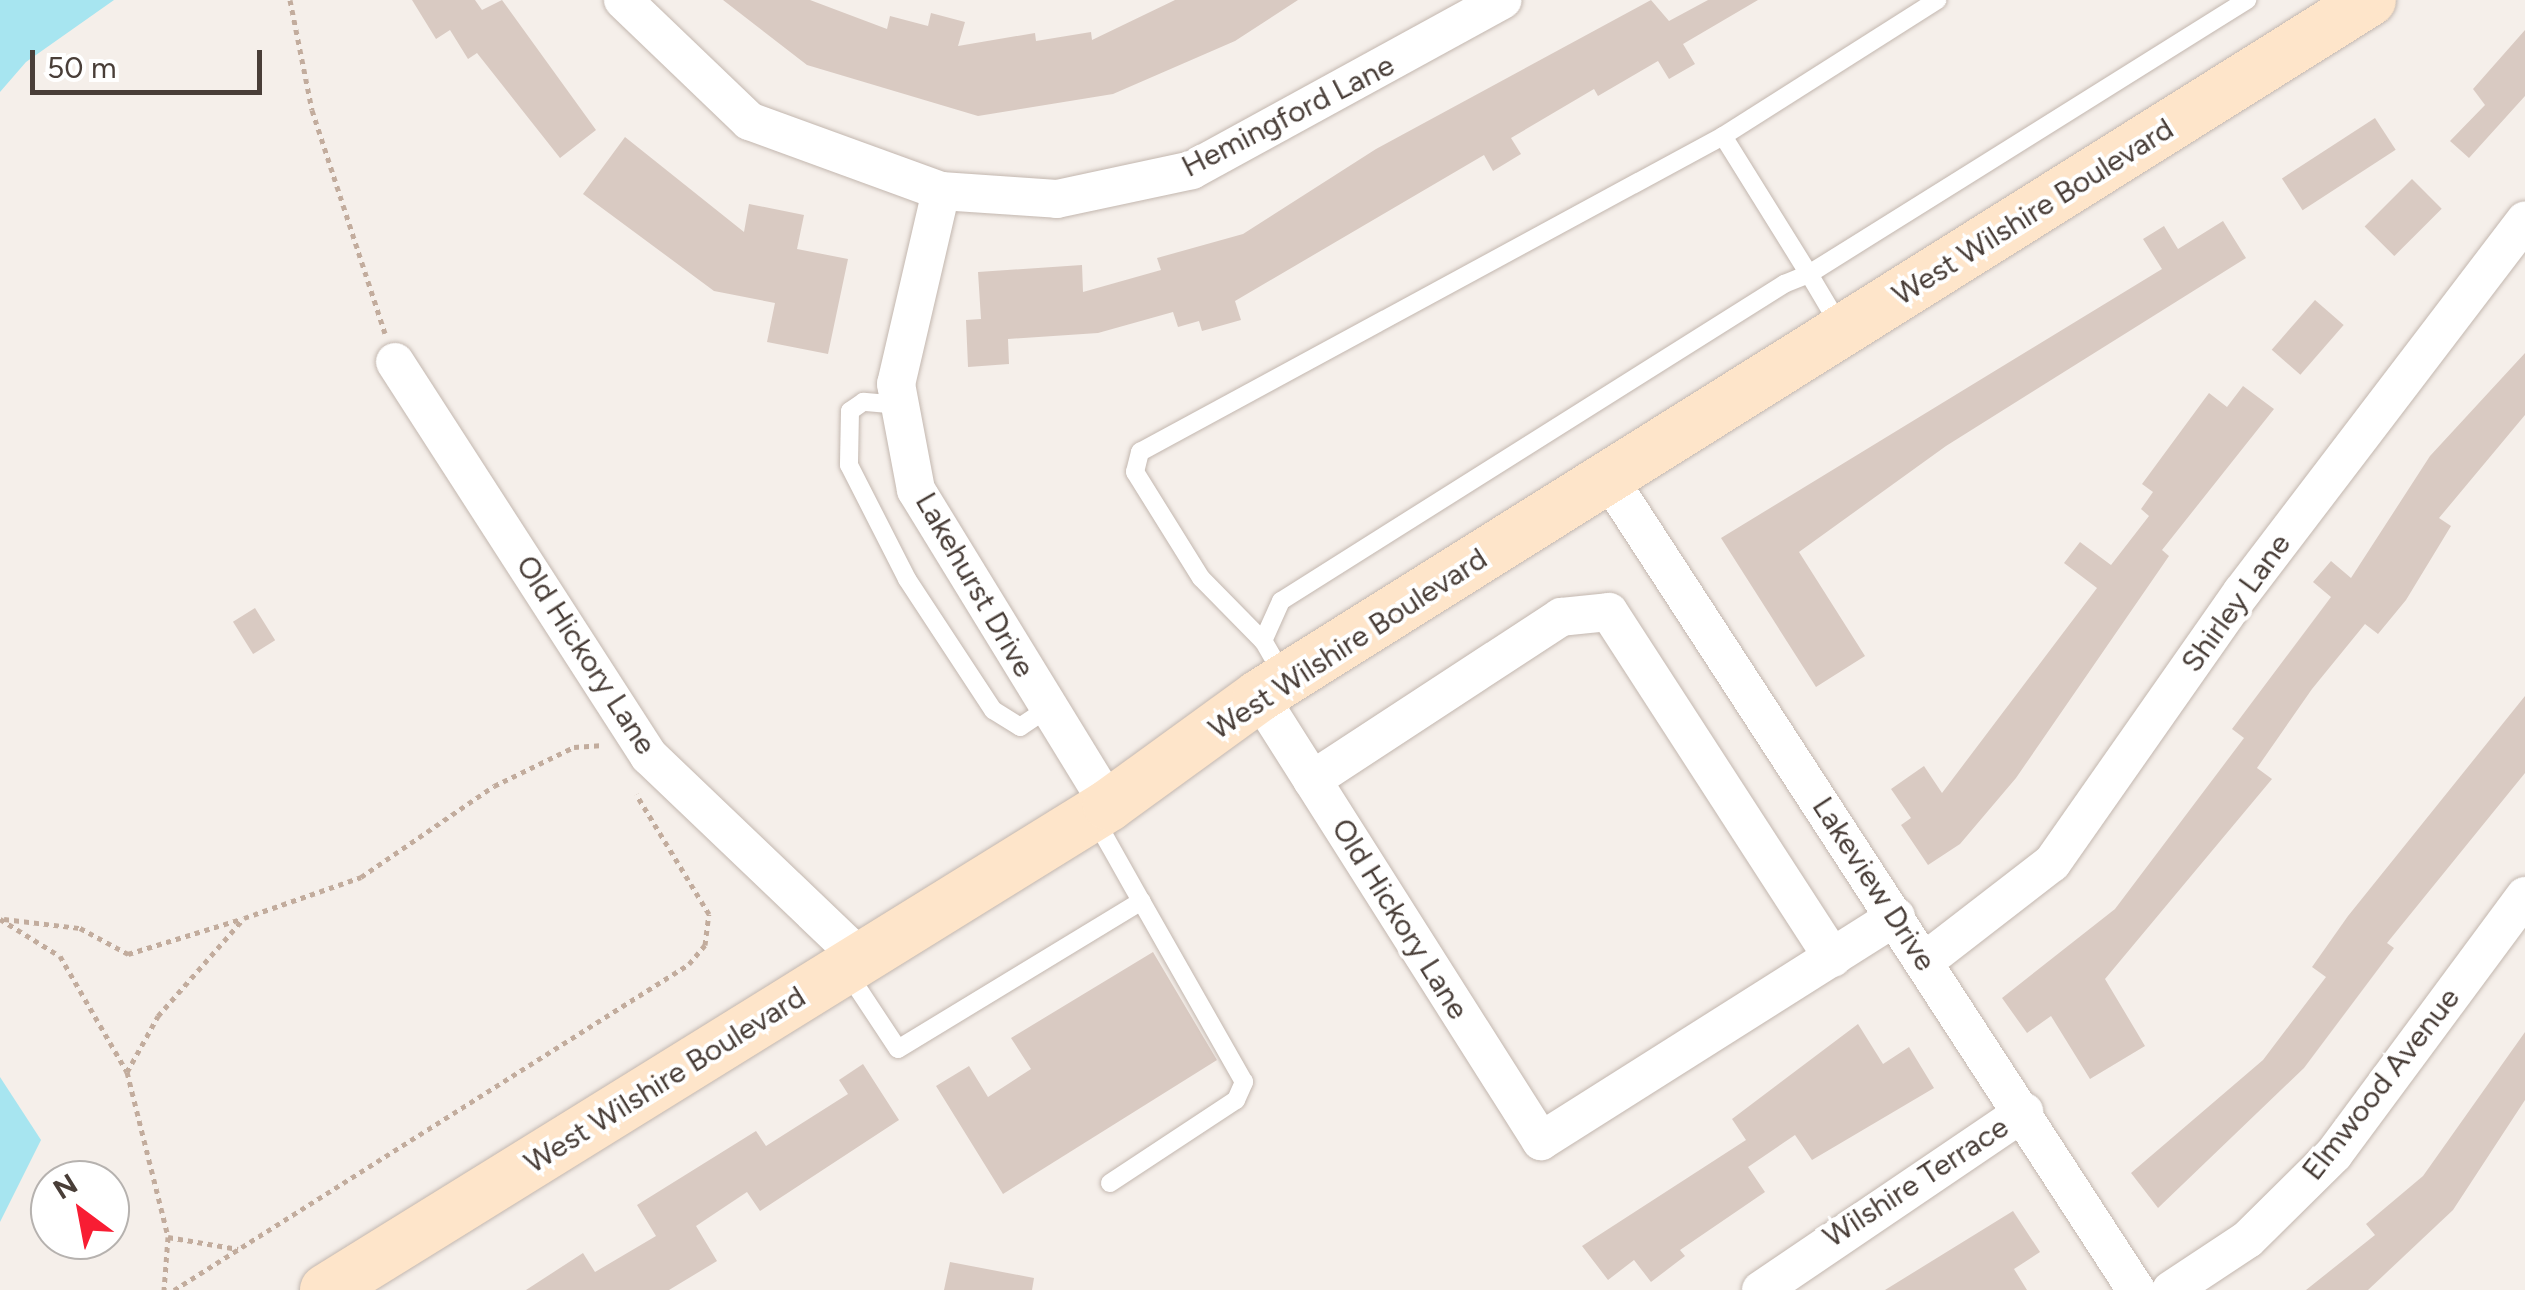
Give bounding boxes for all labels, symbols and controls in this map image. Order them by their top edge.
scale bar [35,30,268,92]
street label: Hemingford Lane [1176,47,1400,185]
text: 50 m [47,49,116,86]
street label: West Wilshire Boulevard [1886,111,2180,313]
street label: Lakehurst Drive [908,486,1042,684]
street label: Shirley Lane [2174,527,2298,679]
street label: West Wilshire Boulevard [1202,541,1494,747]
street label: Old Hickory Lane [508,549,664,761]
street label: Lakeview Drive [1804,790,1944,978]
street label: Old Hickory Lane [1324,812,1476,1026]
street label: West Wilshire Boulevard [518,979,812,1181]
street label: Elmwood Avenue [2295,981,2467,1187]
street label: Wilshire Terrace [1817,1109,2015,1255]
north arrow [30,1160,130,1260]
text: N [47,1166,83,1206]

